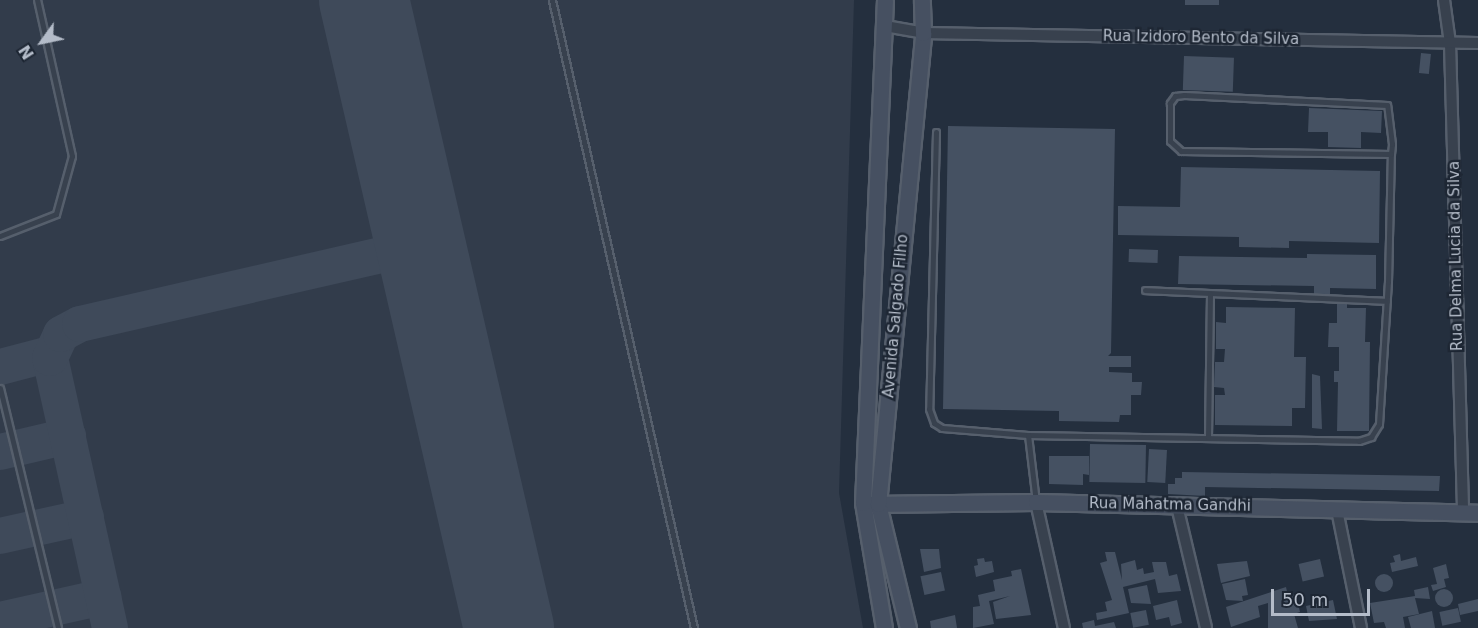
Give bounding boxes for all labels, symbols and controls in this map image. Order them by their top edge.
north arrow [12,12,72,72]
street label: Rua Izidoro Bento da Silva [1103,27,1299,49]
text: N [15,41,38,63]
street label: Rua Delma Lucia da Silva [1445,161,1467,351]
street label: Avenida Salgado Filho [880,233,912,399]
street label: Rua Mahatma Gandhi [1089,495,1251,515]
scale bar [1274,577,1373,615]
text: 50 m [1282,589,1328,610]

